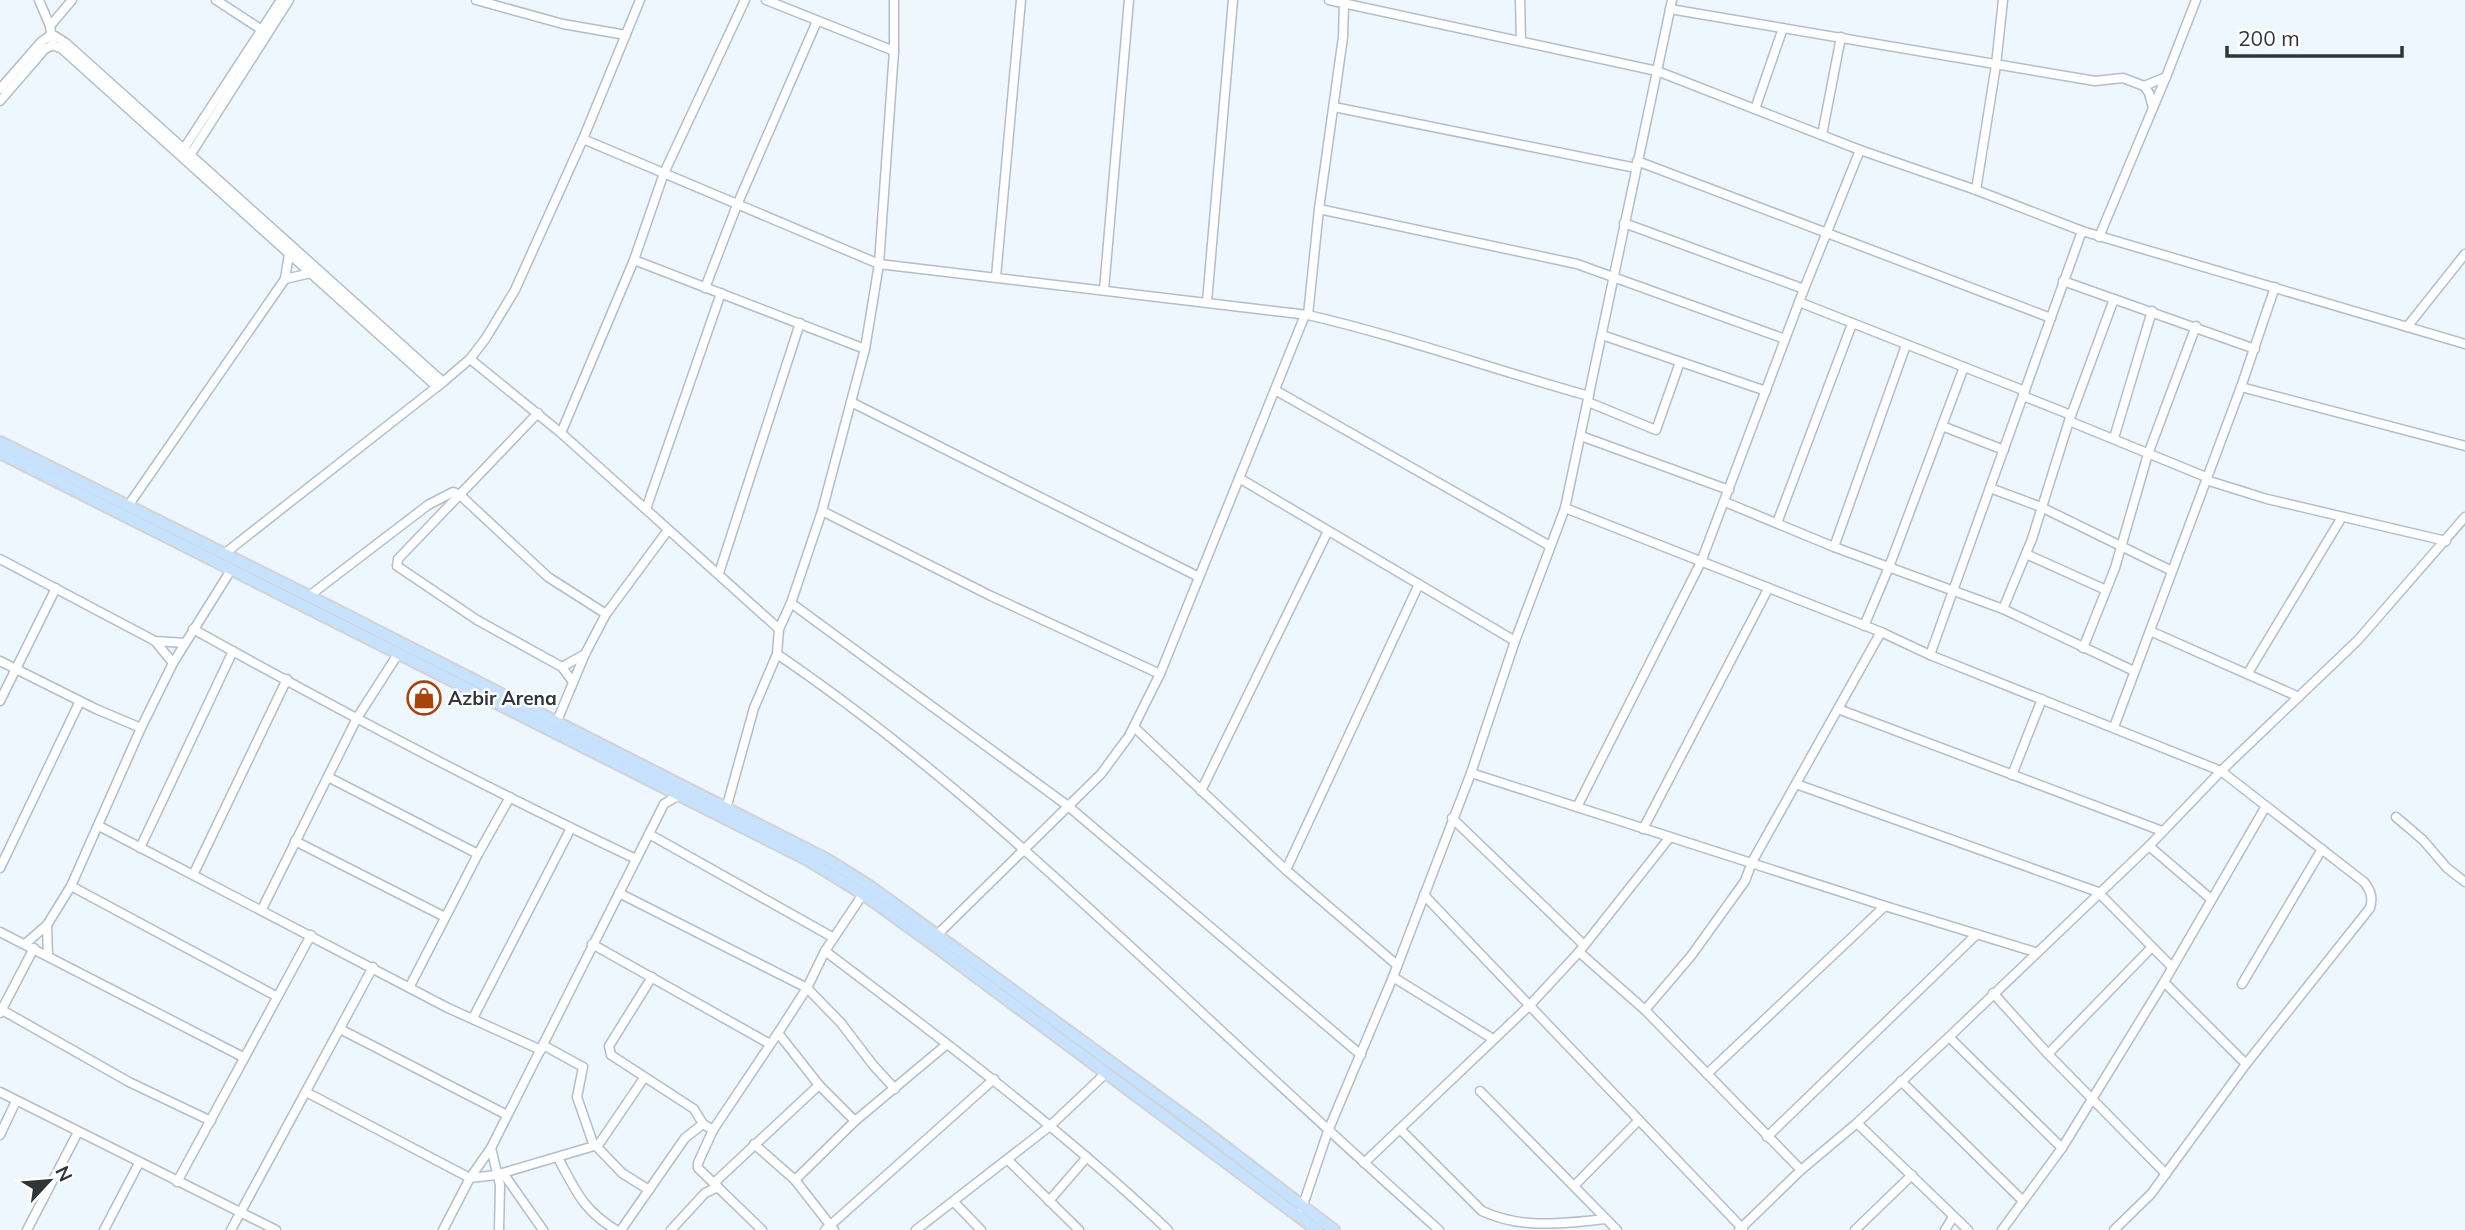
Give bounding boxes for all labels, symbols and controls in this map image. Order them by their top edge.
scale bar [2227,14,2402,58]
text: 200 m [2238,25,2300,51]
shop icon: Azbir Arena [405,679,443,717]
place label: Azbir Arena [448,686,557,710]
north arrow [14,1146,84,1216]
text: N [50,1162,78,1185]

